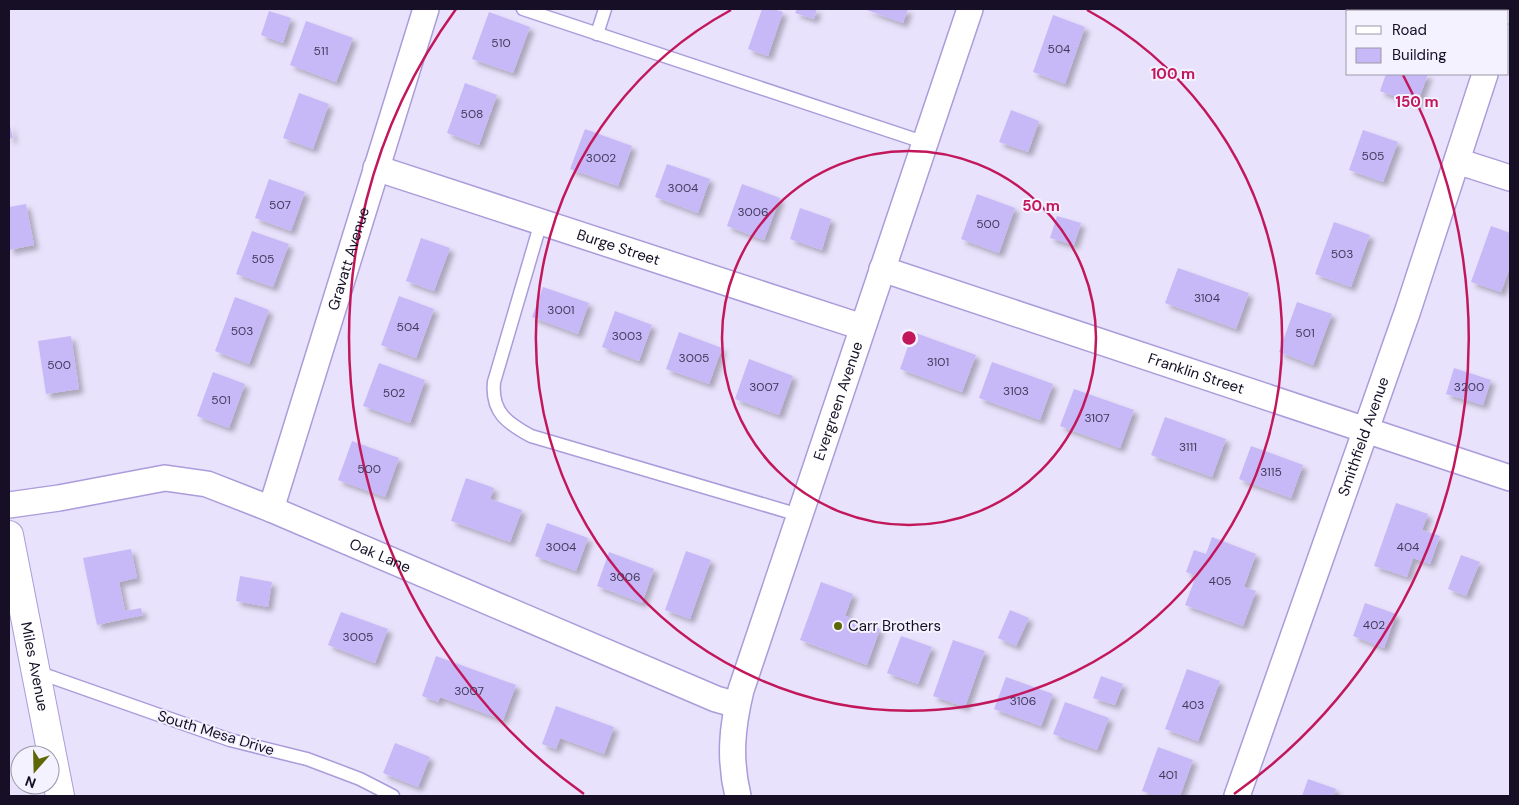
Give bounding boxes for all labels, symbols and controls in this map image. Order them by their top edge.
legend [1346,10,1509,75]
text: Road [1392,20,1427,40]
house number: 510 [491,35,511,51]
house number: 504 [1048,41,1070,57]
house number: 511 [314,43,328,59]
text: Building [1392,45,1447,65]
text: 100 m [1151,64,1195,84]
text: 150 m [1396,92,1439,112]
house number: 508 [461,106,483,122]
house number: 505 [1362,148,1384,164]
house number: 3002 [586,150,616,166]
house number: 3004 [668,180,698,196]
text: 50 m [1022,196,1060,216]
house number: 507 [269,197,291,213]
house number: 3006 [737,204,769,220]
street label: Gravatt Avenue [323,205,374,313]
house number: 500 [976,216,1000,232]
street label: Burge Street [574,224,663,270]
house number: 503 [1331,246,1353,262]
house number: 505 [252,251,274,267]
house number: 3104 [1194,290,1220,306]
house number: 3001 [547,302,575,318]
house number: 504 [397,319,419,335]
house number: 503 [231,323,253,339]
house number: 501 [1295,325,1315,341]
house number: 3003 [612,328,642,344]
centre of rings [900,329,918,347]
street label: Evergreen Avenue [809,339,867,463]
street label: Franklin Street [1145,348,1247,399]
house number: 3005 [679,350,709,366]
house number: 3101 [927,354,949,370]
house number: 500 [47,357,71,373]
street label: Smithfield Avenue [1333,374,1394,499]
house number: 3007 [749,379,779,395]
house number: 3200 [1454,379,1484,395]
house number: 3103 [1003,383,1029,399]
house number: 502 [383,385,405,401]
house number: 501 [211,392,231,408]
house number: 3107 [1084,410,1110,426]
house number: 3111 [1179,439,1197,455]
house number: 500 [357,461,381,477]
house number: 3115 [1260,464,1282,480]
street label: Oak Lane [346,534,414,577]
house number: 3004 [546,539,576,555]
house number: 404 [1397,539,1419,555]
house number: 3006 [609,569,641,585]
house number: 405 [1209,573,1231,589]
place label: Carr Brothers [848,616,941,636]
house number: 402 [1363,617,1385,633]
street label: Miles Avenue [16,620,53,713]
marker: Carr Brothers [832,620,844,632]
house number: 3005 [343,629,373,645]
house number: 3007 [454,683,484,699]
house number: 3106 [1010,693,1036,709]
house number: 403 [1182,697,1204,713]
street label: South Mesa Drive [155,706,277,760]
north arrow [10,745,60,795]
house number: 401 [1158,767,1178,783]
text: N [23,772,38,792]

